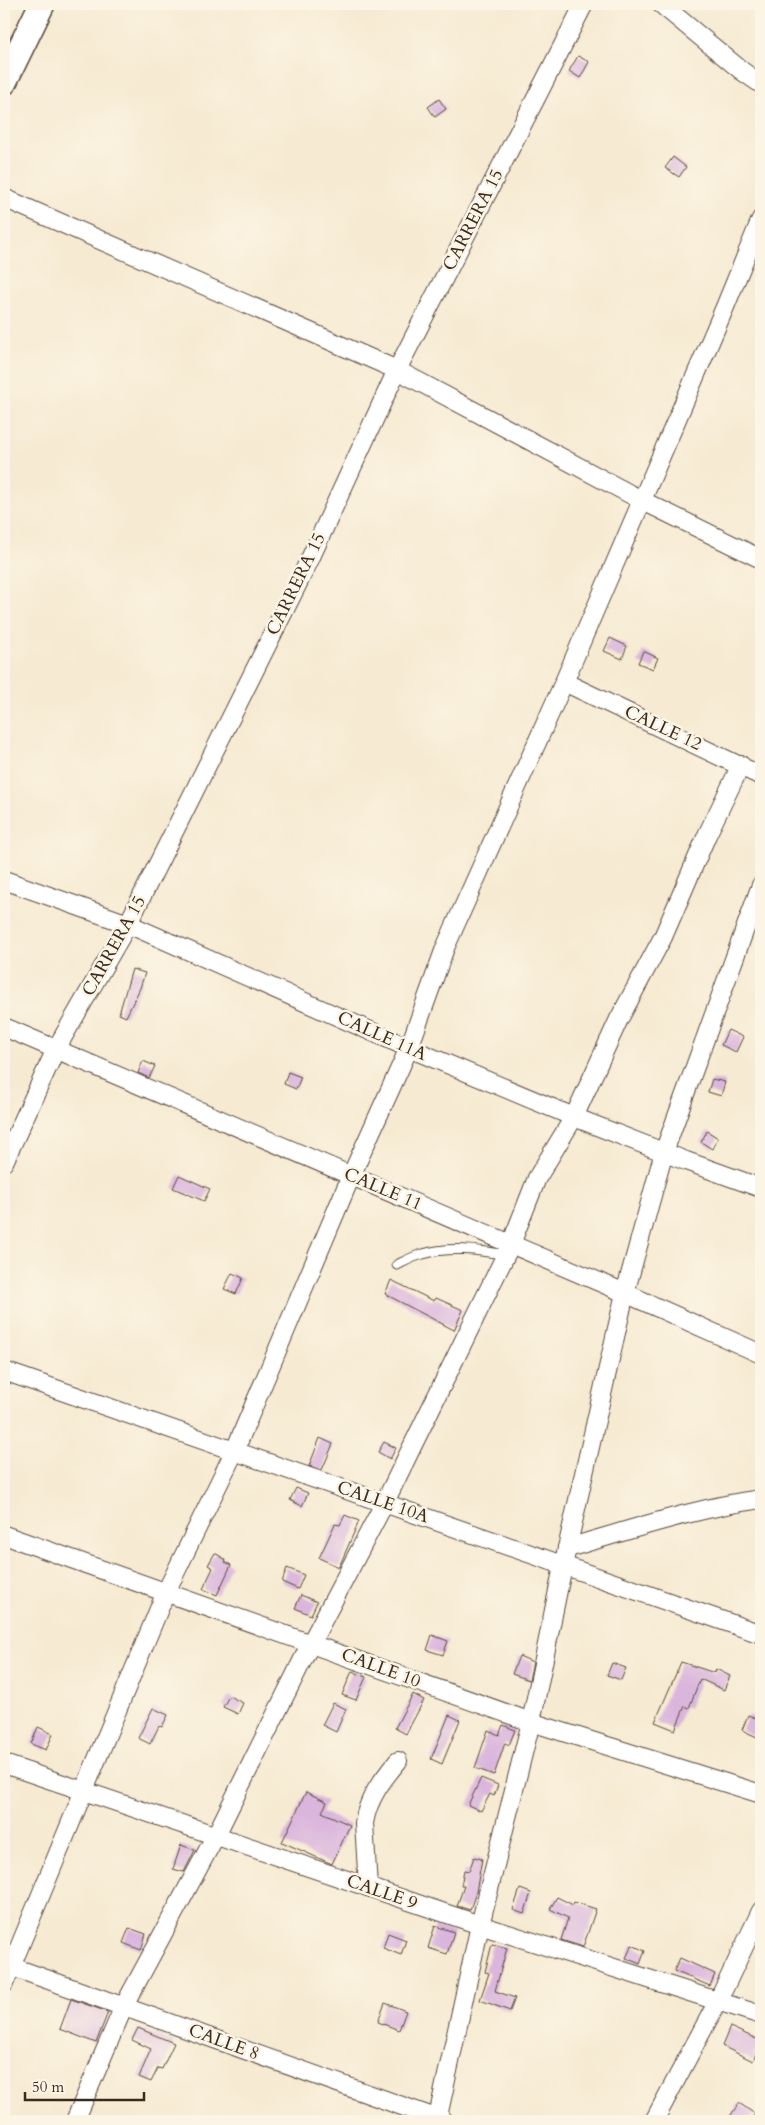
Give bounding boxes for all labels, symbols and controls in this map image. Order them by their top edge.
street label: CARRERA 15 [437,165,509,275]
street label: CARRERA 15 [260,529,332,639]
street label: CALLE 12 [620,699,706,757]
street label: CARRERA 15 [76,891,152,1001]
street label: CALLE 11A [333,1005,431,1067]
street label: CALLE 11 [340,1161,426,1217]
street label: CALLE 10A [334,1475,432,1529]
street label: CALLE 10 [338,1642,424,1694]
street label: CALLE 9 [343,1868,421,1916]
street label: CALLE 8 [185,2018,263,2066]
scale bar [25,2070,144,2102]
text: 50 m [32,2077,64,2097]

